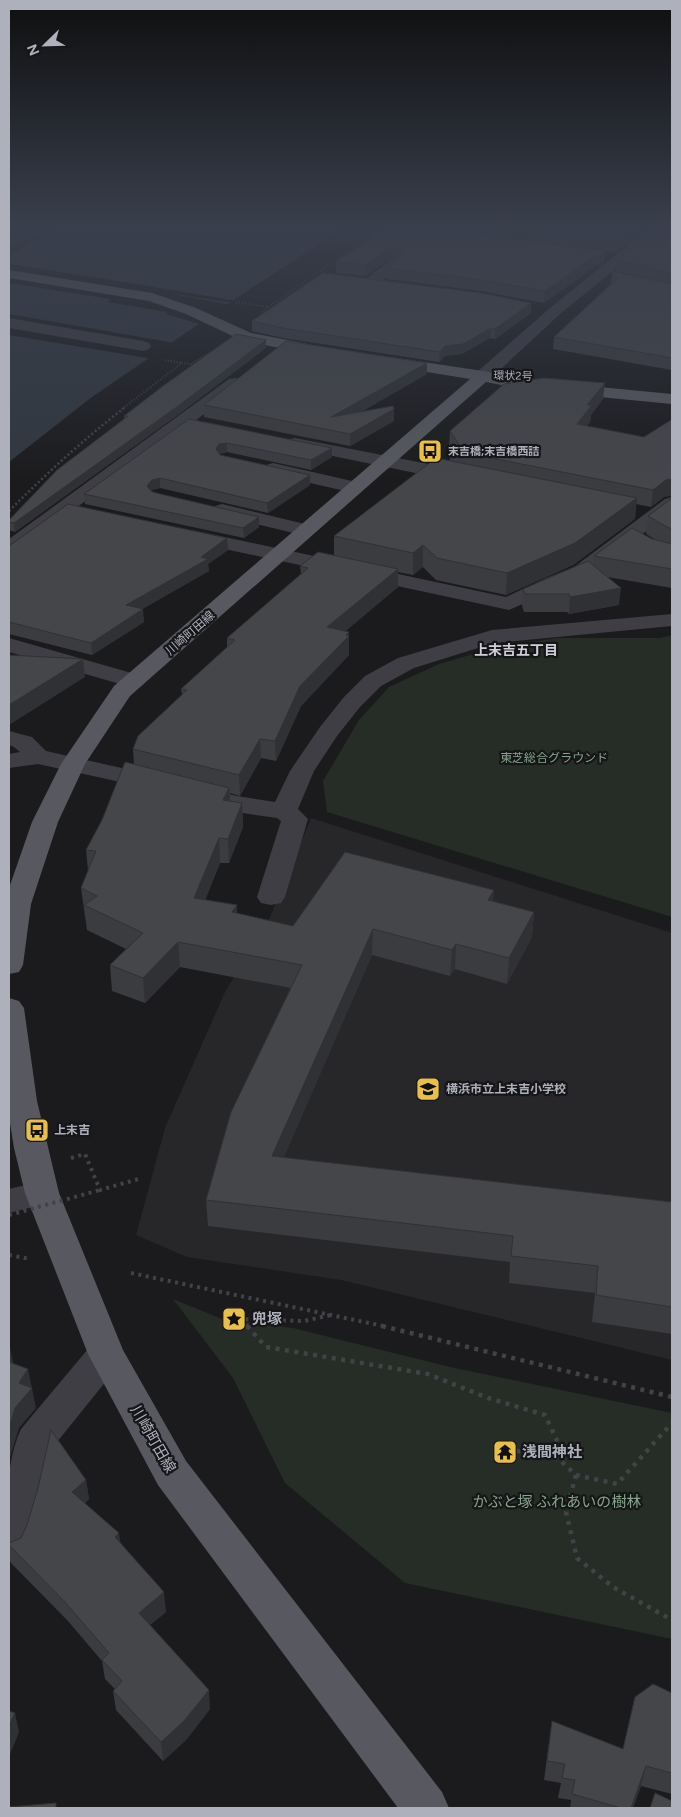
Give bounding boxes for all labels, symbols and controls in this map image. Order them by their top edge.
north arrow [20,20,70,70]
text: N [24,42,43,58]
street label: 環状2号 [493,369,533,383]
bus stop icon: 末吉橋;末吉橋西詰 [417,438,443,464]
place label: 末吉橋;末吉橋西詰 [448,445,539,458]
street label: 川崎町田線 [163,608,217,658]
district label: 上末吉五丁目 [474,642,558,659]
park label: 東芝総合グラウンド [500,751,608,765]
school or university icon: 横浜市立上末吉小学校 [415,1076,441,1102]
place label: 横浜市立上末吉小学校 [446,1082,566,1096]
bus stop icon: 上末吉 [24,1117,50,1143]
place label: 上末吉 [54,1123,90,1137]
place icon: 兜塚 [221,1306,247,1332]
place label: 兜塚 [252,1310,282,1328]
street label: 川崎町田線 [126,1402,180,1476]
temple icon: 浅間神社 [492,1439,518,1465]
place label: 浅間神社 [522,1443,582,1461]
park label: かぶと塚 ふれあいの樹林 [473,1493,641,1511]

